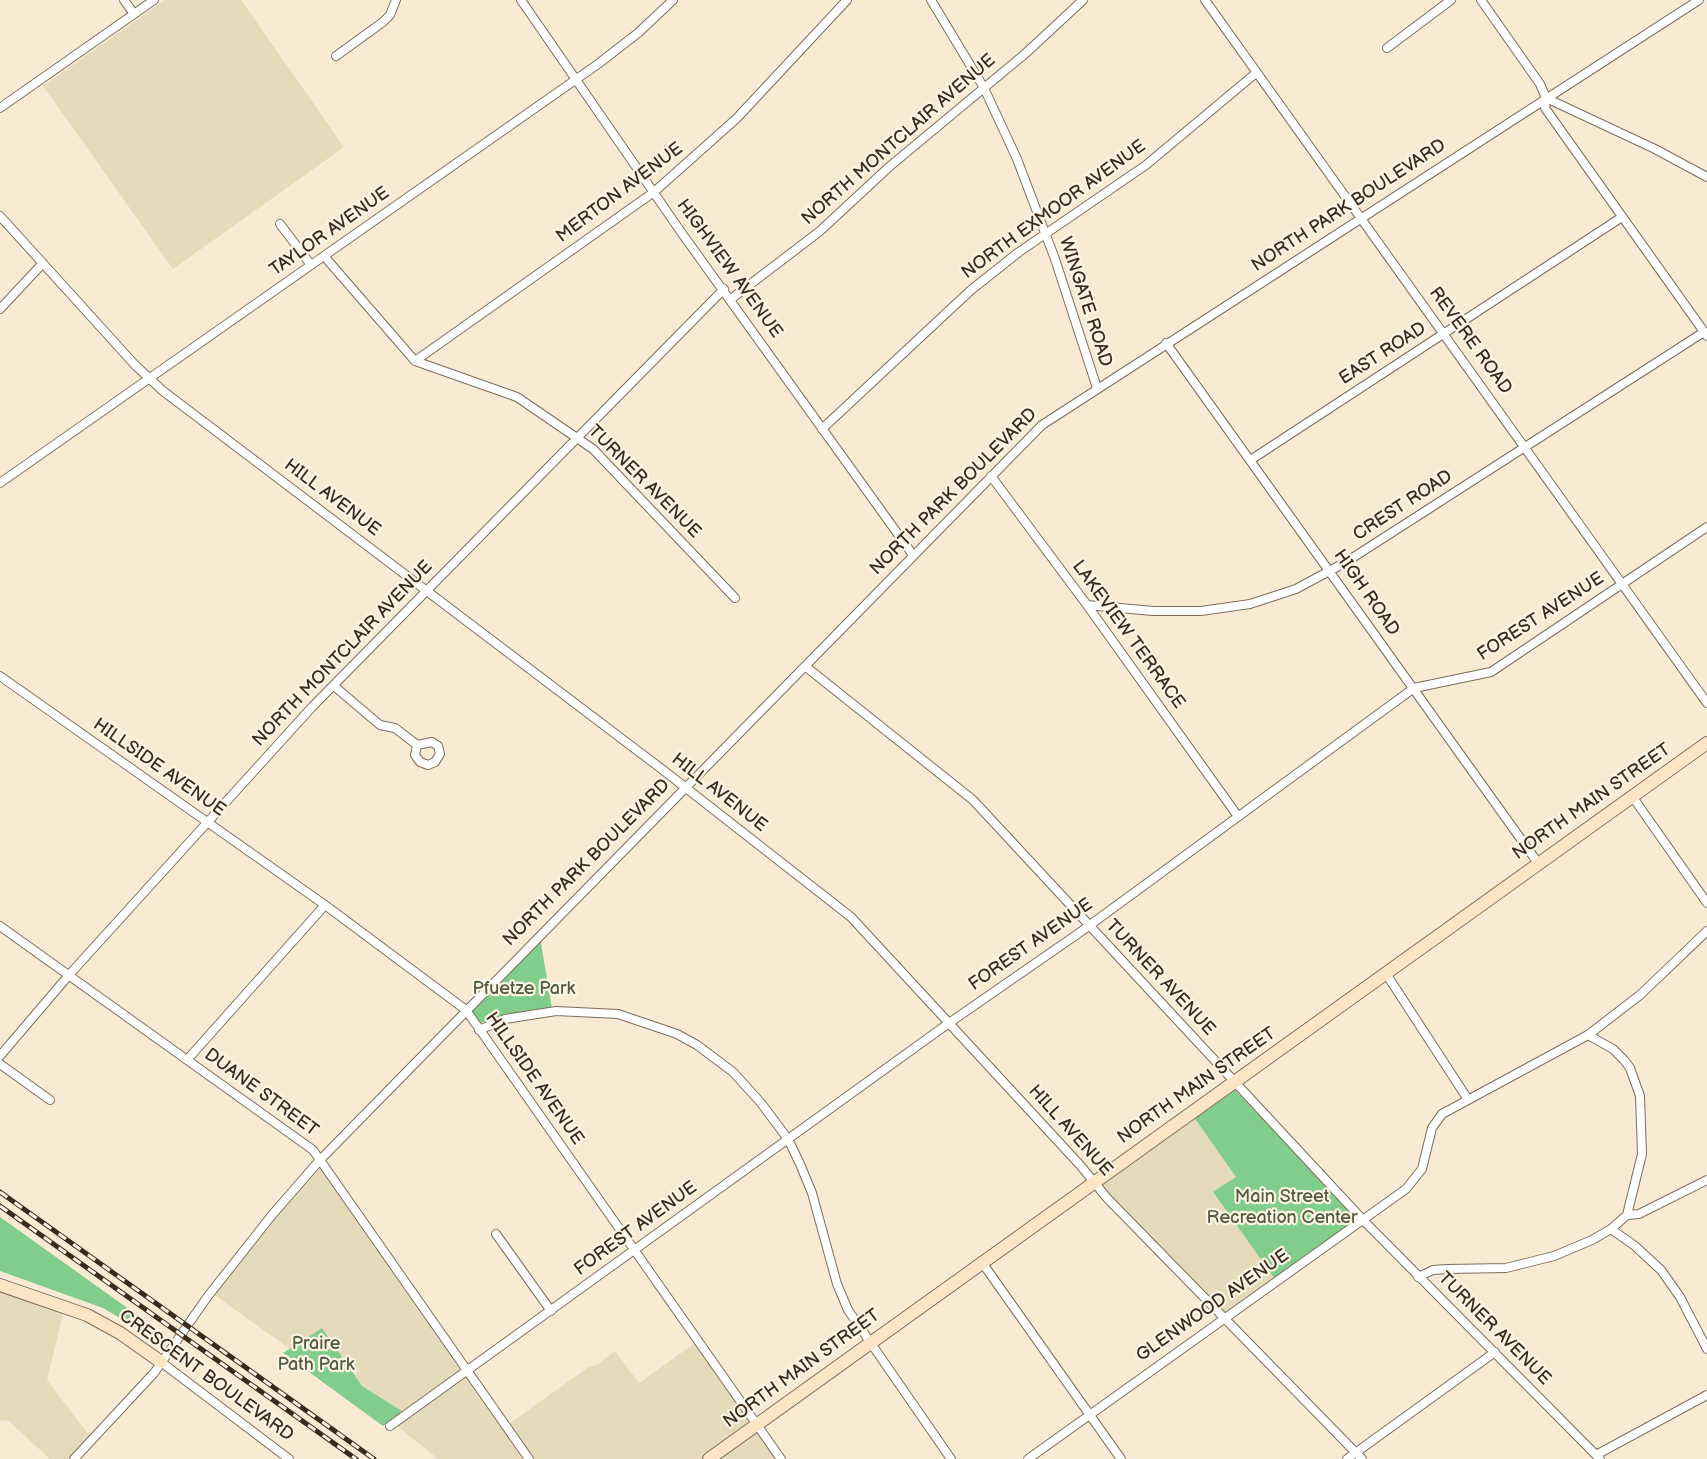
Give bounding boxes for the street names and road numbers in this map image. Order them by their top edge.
street label: NORTH MONTCLAIR AVENUE [798,50,1000,230]
street label: NORTH PARK BOULEVARD [1248,135,1450,277]
street label: NORTH EXMOOR AVENUE [958,136,1150,284]
street label: MERTON AVENUE [552,138,688,248]
street label: TAYLOR AVENUE [266,183,394,281]
street label: HIGHVIEW AVENUE [671,195,787,343]
street label: WINGATE ROAD [1054,234,1116,370]
street label: REVERE ROAD [1424,283,1516,399]
street label: EAST ROAD [1336,318,1430,390]
street label: NORTH PARK BOULEVARD [866,404,1042,580]
street label: TURNER AVENUE [583,421,705,543]
street label: HILL AVENUE [279,455,385,541]
street label: CREST ROAD [1349,466,1457,546]
street label: HIGH ROAD [1328,546,1404,640]
street label: NORTH MONTCLAIR AVENUE [248,557,438,751]
street label: LAKEVIEW TERRACE [1067,557,1189,713]
street label: FOREST AVENUE [1474,568,1608,666]
street label: HILLSIDE AVENUE [89,714,229,822]
street label: NORTH MAIN STREET [1509,739,1675,865]
street label: HILL AVENUE [667,749,771,837]
street label: NORTH PARK BOULEVARD [499,775,675,951]
street label: FOREST AVENUE [965,894,1097,996]
street label: TURNER AVENUE [1101,915,1219,1041]
street label: HILLSIDE AVENUE [480,1009,588,1149]
street label: NORTH MAIN STREET [1114,1023,1280,1149]
street label: DUANE STREET [200,1044,322,1142]
street label: HILL AVENUE [1023,1081,1117,1181]
street label: FOREST AVENUE [570,1177,702,1281]
street label: GLENWOOD AVENUE [1133,1245,1293,1367]
street label: TURNER AVENUE [1433,1268,1555,1390]
street label: CRESCENT BOULEVARD [115,1305,297,1447]
street label: NORTH MAIN STREET [720,1305,884,1433]

